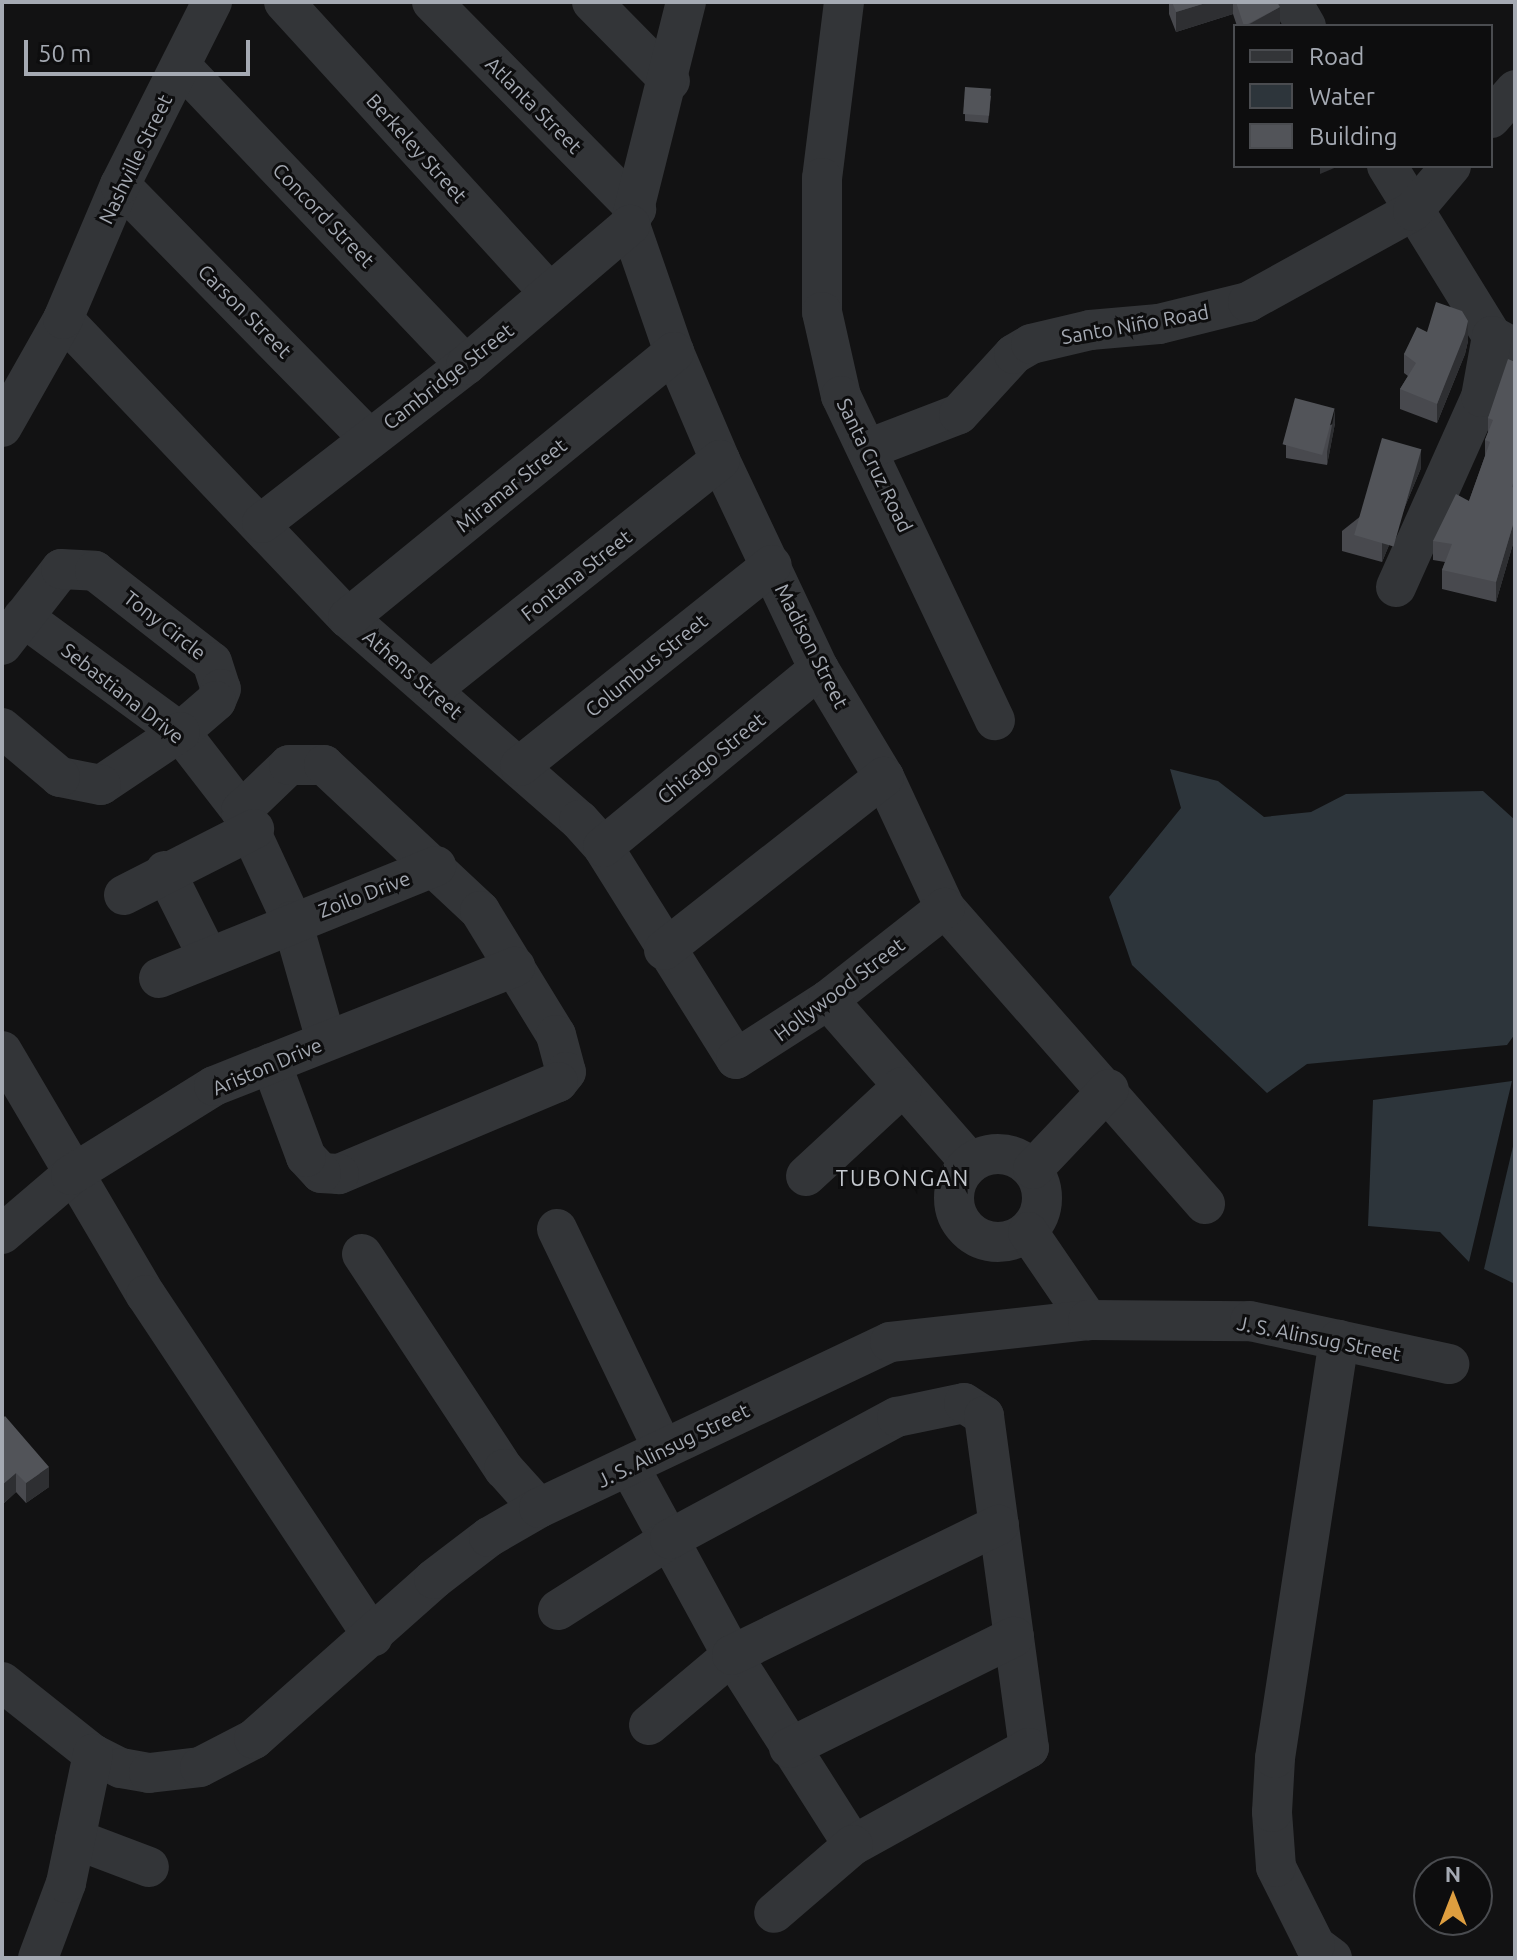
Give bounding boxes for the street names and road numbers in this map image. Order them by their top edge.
street label: Atlanta Street [481,52,587,158]
street label: Berkeley Street [362,89,472,207]
street label: Nashville Street [93,90,177,228]
street label: Concord Street [268,158,380,272]
street label: Carson Street [193,259,297,363]
street label: Santo Niño Road [1059,299,1211,349]
street label: Cambridge Street [378,318,518,434]
street label: Santa Cruz Road [832,394,918,536]
street label: Miramar Street [451,433,571,537]
street label: Fontana Street [516,524,636,626]
street label: Madison Street [770,580,854,712]
street label: Tony Circle [119,585,211,665]
street label: Columbus Street [580,608,712,722]
street label: Athens Street [358,624,468,724]
street label: Sebastiana Drive [57,638,189,748]
street label: Chicago Street [652,707,770,809]
street label: Zoilo Drive [315,866,413,922]
street label: Hollywood Street [769,932,909,1046]
street label: Ariston Drive [208,1032,326,1100]
street label: J. S. Alinsug Street [1235,1310,1403,1366]
street label: J. S. Alinsug Street [593,1398,753,1492]

